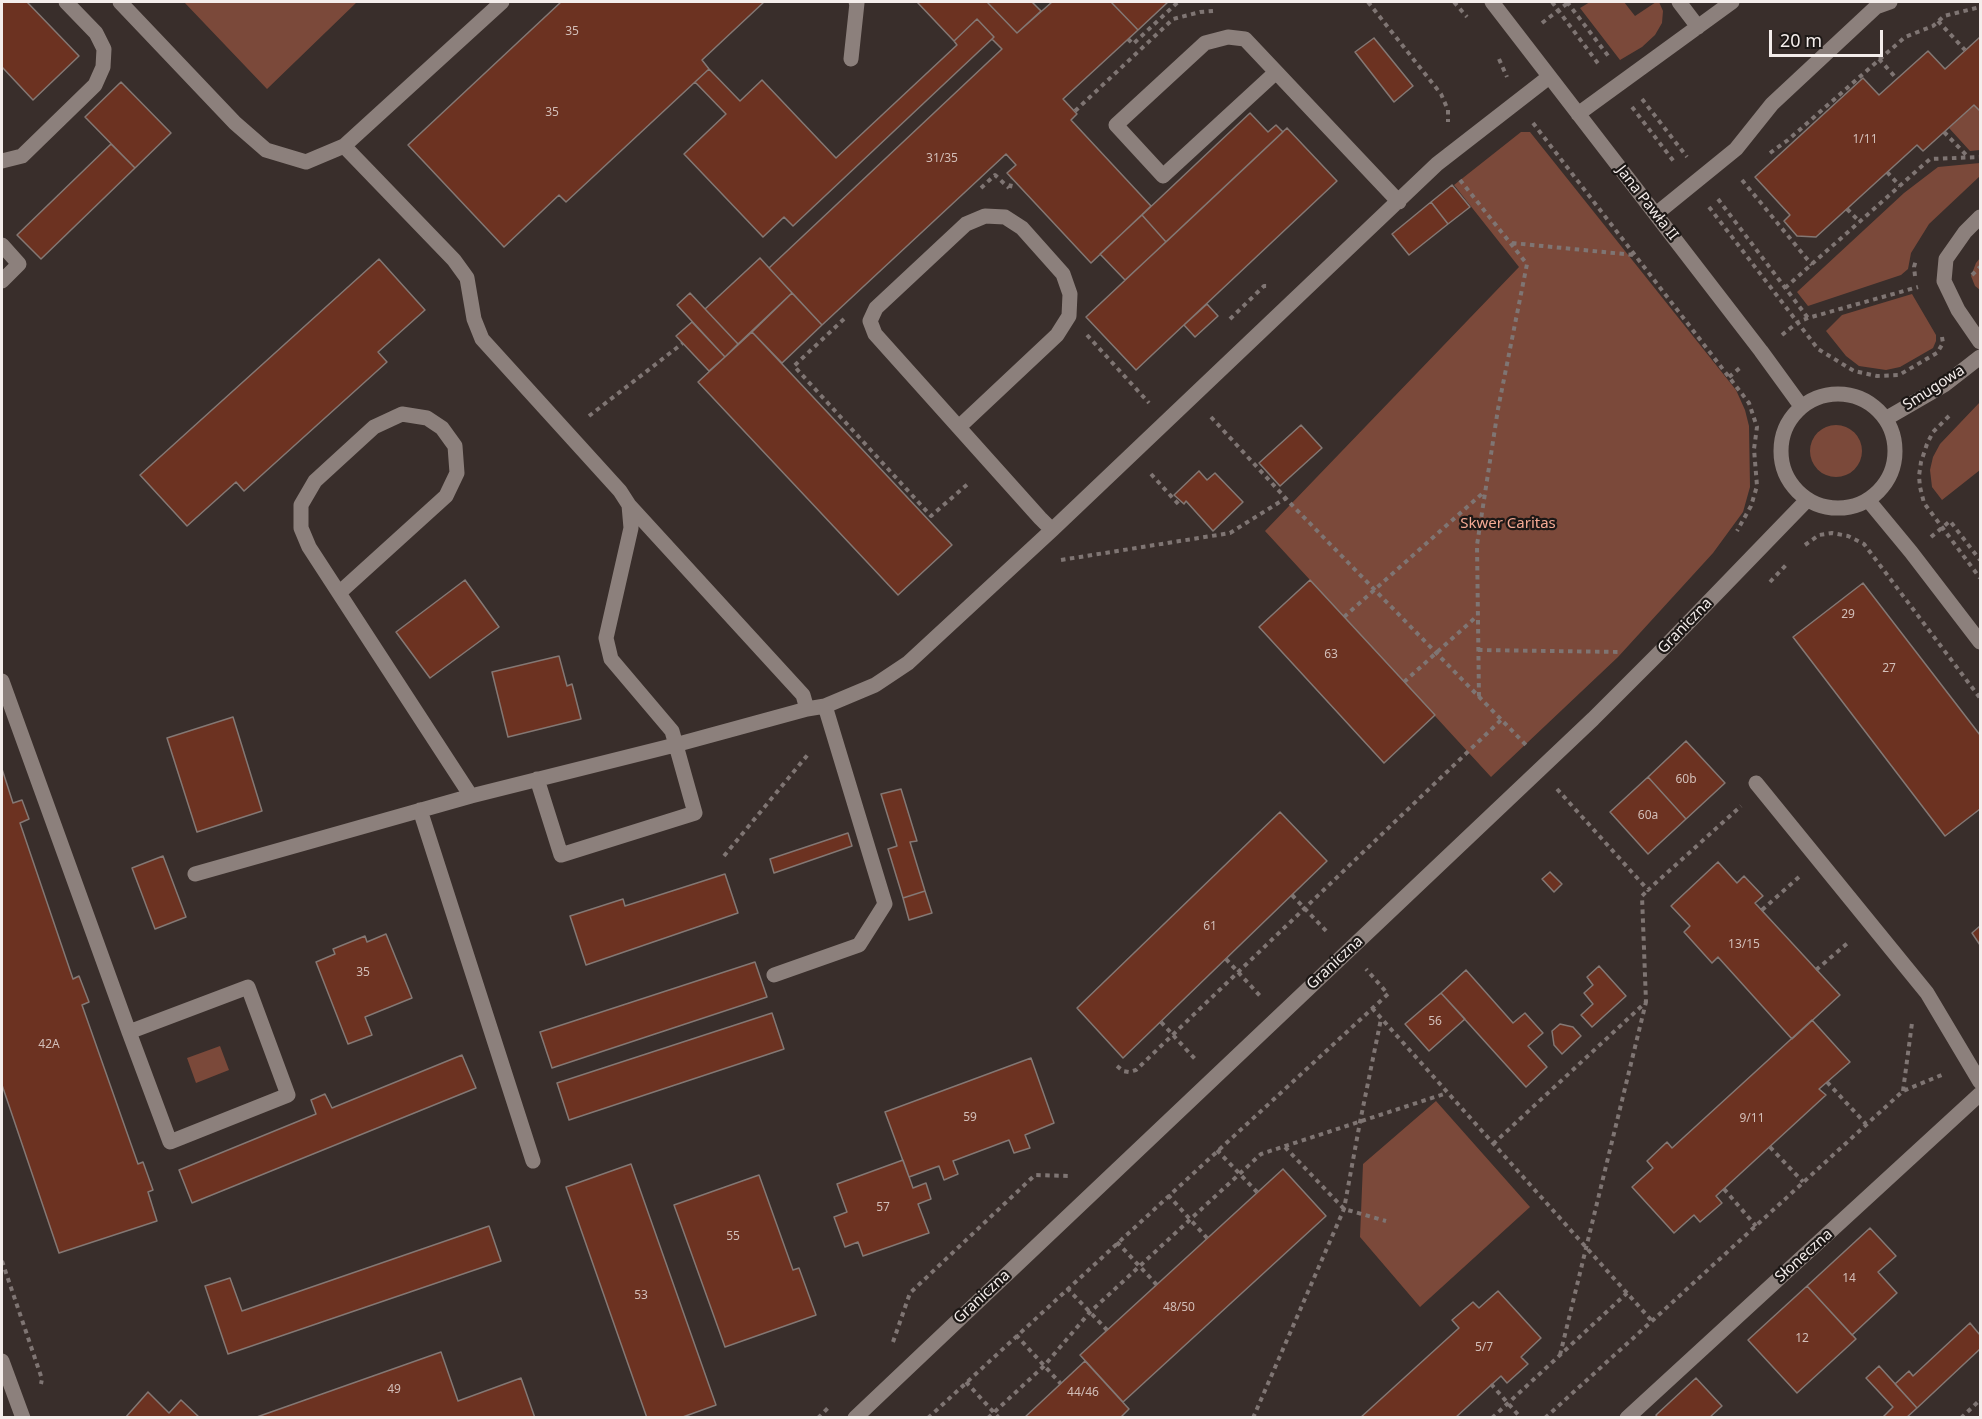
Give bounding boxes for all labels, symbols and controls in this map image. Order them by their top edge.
scale bar [1772,18,1886,56]
house number: 35 [565,25,579,39]
text: 20 m [1780,28,1822,52]
house number: 35 [545,106,559,120]
house number: 1/11 [1852,133,1878,147]
house number: 31/35 [926,152,958,166]
street label: Jana Pawła II [1612,162,1682,244]
street label: Smugowa [1900,361,1968,415]
park label: Skwer Caritas [1460,515,1556,533]
street label: Graniczna [1654,594,1716,658]
house number: 29 [1841,608,1855,622]
house number: 63 [1324,648,1338,662]
house number: 27 [1882,662,1896,676]
house number: 60b [1675,773,1697,787]
house number: 60a [1638,809,1658,823]
house number: 61 [1203,920,1217,934]
street label: Graniczna [1303,932,1367,994]
house number: 13/15 [1728,938,1760,952]
house number: 35 [356,966,370,980]
house number: 56 [1428,1015,1442,1029]
house number: 42A [38,1038,60,1052]
house number: 59 [963,1111,977,1125]
house number: 9/11 [1739,1112,1765,1126]
house number: 57 [876,1201,890,1215]
street label: Słoneczna [1772,1226,1836,1286]
house number: 55 [726,1230,740,1244]
street label: Graniczna [950,1266,1014,1328]
house number: 14 [1842,1272,1856,1286]
house number: 53 [634,1289,648,1303]
house number: 48/50 [1163,1301,1195,1315]
house number: 12 [1795,1332,1809,1346]
house number: 5/7 [1475,1341,1493,1355]
house number: 49 [387,1383,401,1397]
house number: 44/46 [1067,1386,1099,1400]

